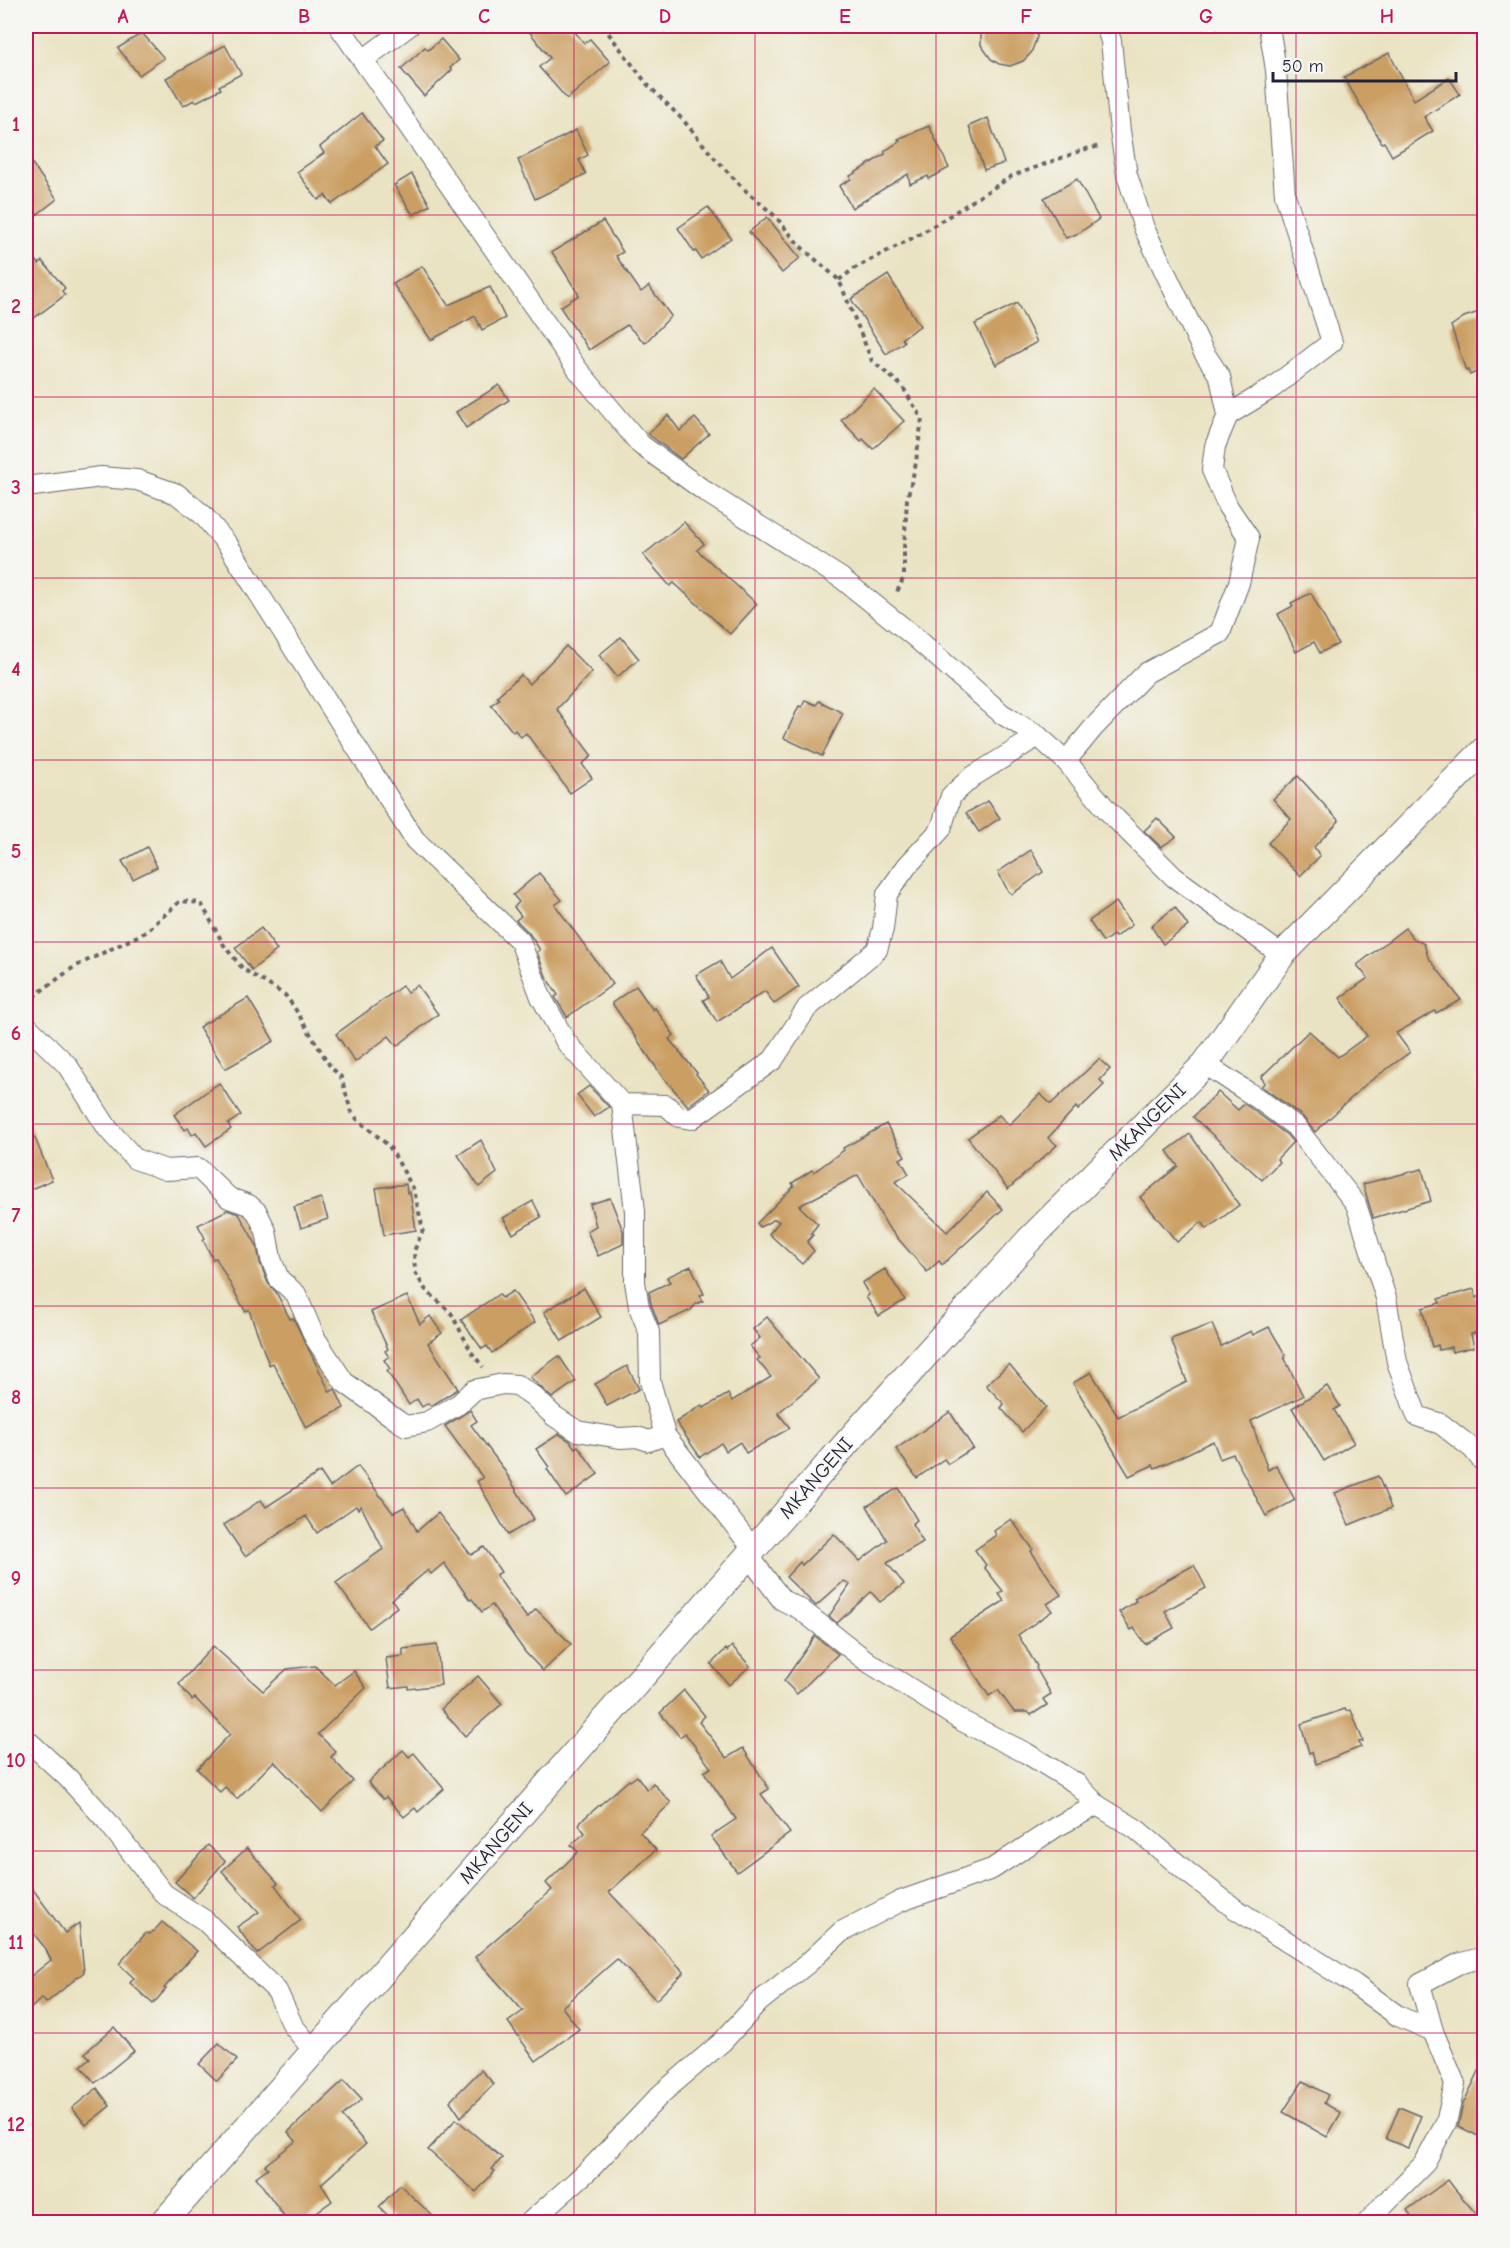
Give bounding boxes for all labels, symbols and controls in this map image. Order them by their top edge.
text: A [117,5,129,28]
text: B [298,5,310,28]
text: C [478,5,490,28]
text: D [659,5,671,28]
text: E [839,5,851,28]
text: F [1020,5,1032,28]
text: G [1199,5,1213,28]
text: H [1380,5,1394,28]
scale bar [1273,45,1456,83]
text: 50 m [1282,56,1324,77]
text: 1 [12,113,20,136]
text: 2 [11,295,21,318]
text: 3 [11,476,21,499]
text: 4 [11,658,21,681]
text: 5 [11,840,21,863]
text: 6 [11,1022,21,1045]
street label: MKANGENI [1103,1078,1191,1166]
text: 7 [12,1204,21,1227]
text: 8 [11,1386,21,1409]
street label: MKANGENI [774,1433,858,1523]
text: 9 [11,1567,21,1590]
text: 10 [6,1749,26,1772]
street label: MKANGENI [454,1798,538,1888]
text: 11 [8,1931,24,1954]
text: 12 [7,2113,25,2136]

